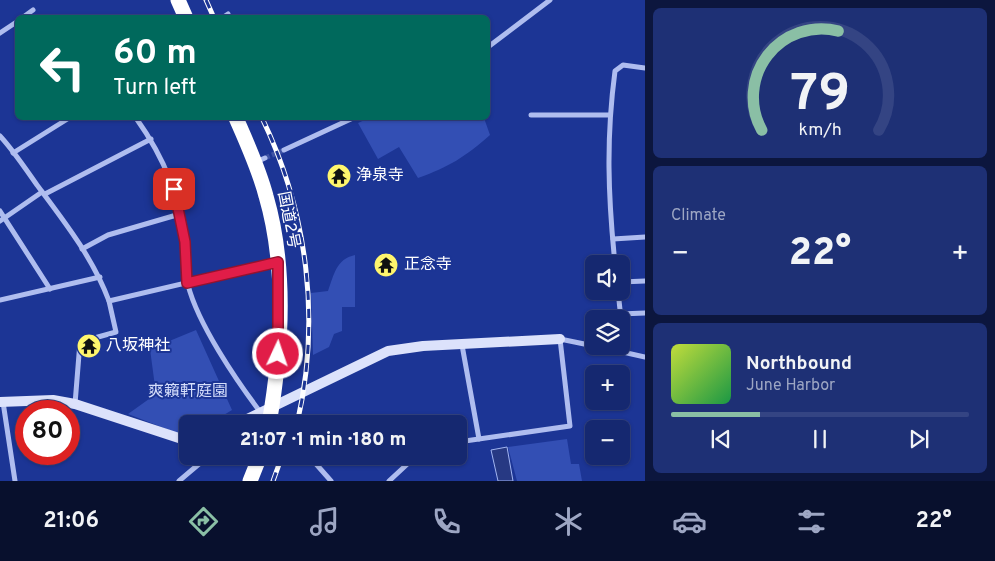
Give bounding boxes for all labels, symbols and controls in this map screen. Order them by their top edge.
text: 60 m [113,32,197,76]
icon: left [30,35,95,100]
text: 79 [790,63,850,129]
text: Turn left [113,75,196,102]
text: km/h [798,119,842,142]
temple icon: 浄泉寺 [326,163,352,189]
place label: 浄泉寺 [356,166,404,186]
pin [153,168,195,210]
icon: arrive [160,175,188,203]
street label: 国道2号 [273,190,303,250]
text: Climate [671,206,726,226]
text: 22° [789,230,851,279]
text: − [671,237,689,273]
text: + [951,237,969,273]
temple icon: 正念寺 [373,252,399,278]
place label: 正念寺 [404,255,452,275]
map controls [585,255,630,465]
button: sound [585,255,630,300]
button: layers [585,310,630,355]
position arrow [251,327,303,379]
temple icon: 八坂神社 [76,333,102,359]
place label: 八坂神社 [106,336,170,356]
text: Northbound [746,352,852,376]
button: + [585,365,630,410]
text: June Harbor [746,376,835,396]
park label: 爽籟軒庭園 [148,382,228,402]
speed limit sign: 80 [15,400,80,465]
button: − [585,420,630,465]
icon: previous [707,425,735,453]
icon: pause [806,425,834,453]
icon: next [905,425,933,453]
text: 21:07 · 1 min · 180 m [240,428,406,452]
icon: directions [186,504,221,539]
icon: music [307,504,342,539]
icon: phone [429,504,464,539]
icon: climate [551,504,586,539]
icon: car [672,504,707,539]
icon: filters [794,504,829,539]
text: 21:06 [43,508,99,535]
text: 22° [916,508,952,535]

